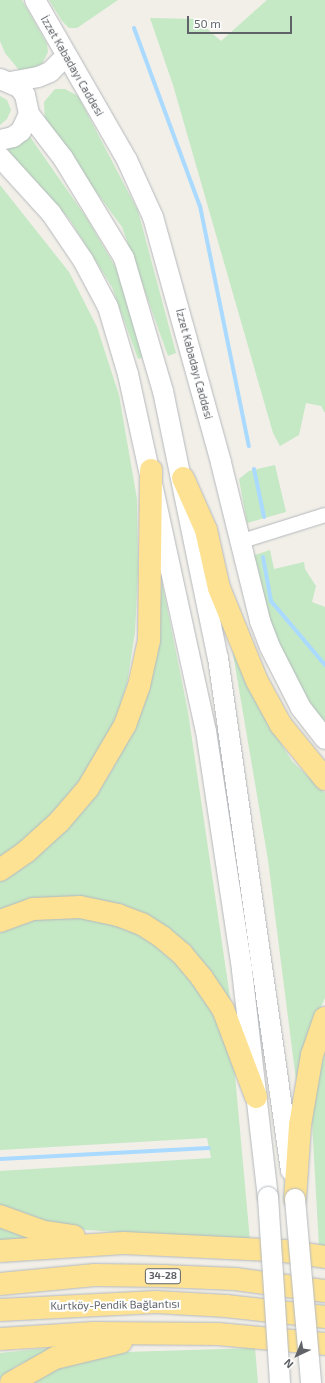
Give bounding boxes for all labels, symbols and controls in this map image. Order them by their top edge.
scale bar [189,8,294,34]
street label: İzzet Kabadayı Caddesi [38,13,106,119]
text: 50 m [194,16,221,30]
street label: İzzet Kabadayı Caddesi [173,307,215,421]
road number: 34-28 [144,1268,182,1284]
street label: Kurtköy-Pendik Bağlantısı [50,1297,180,1313]
north arrow [277,1335,317,1375]
text: N [281,1357,296,1371]

